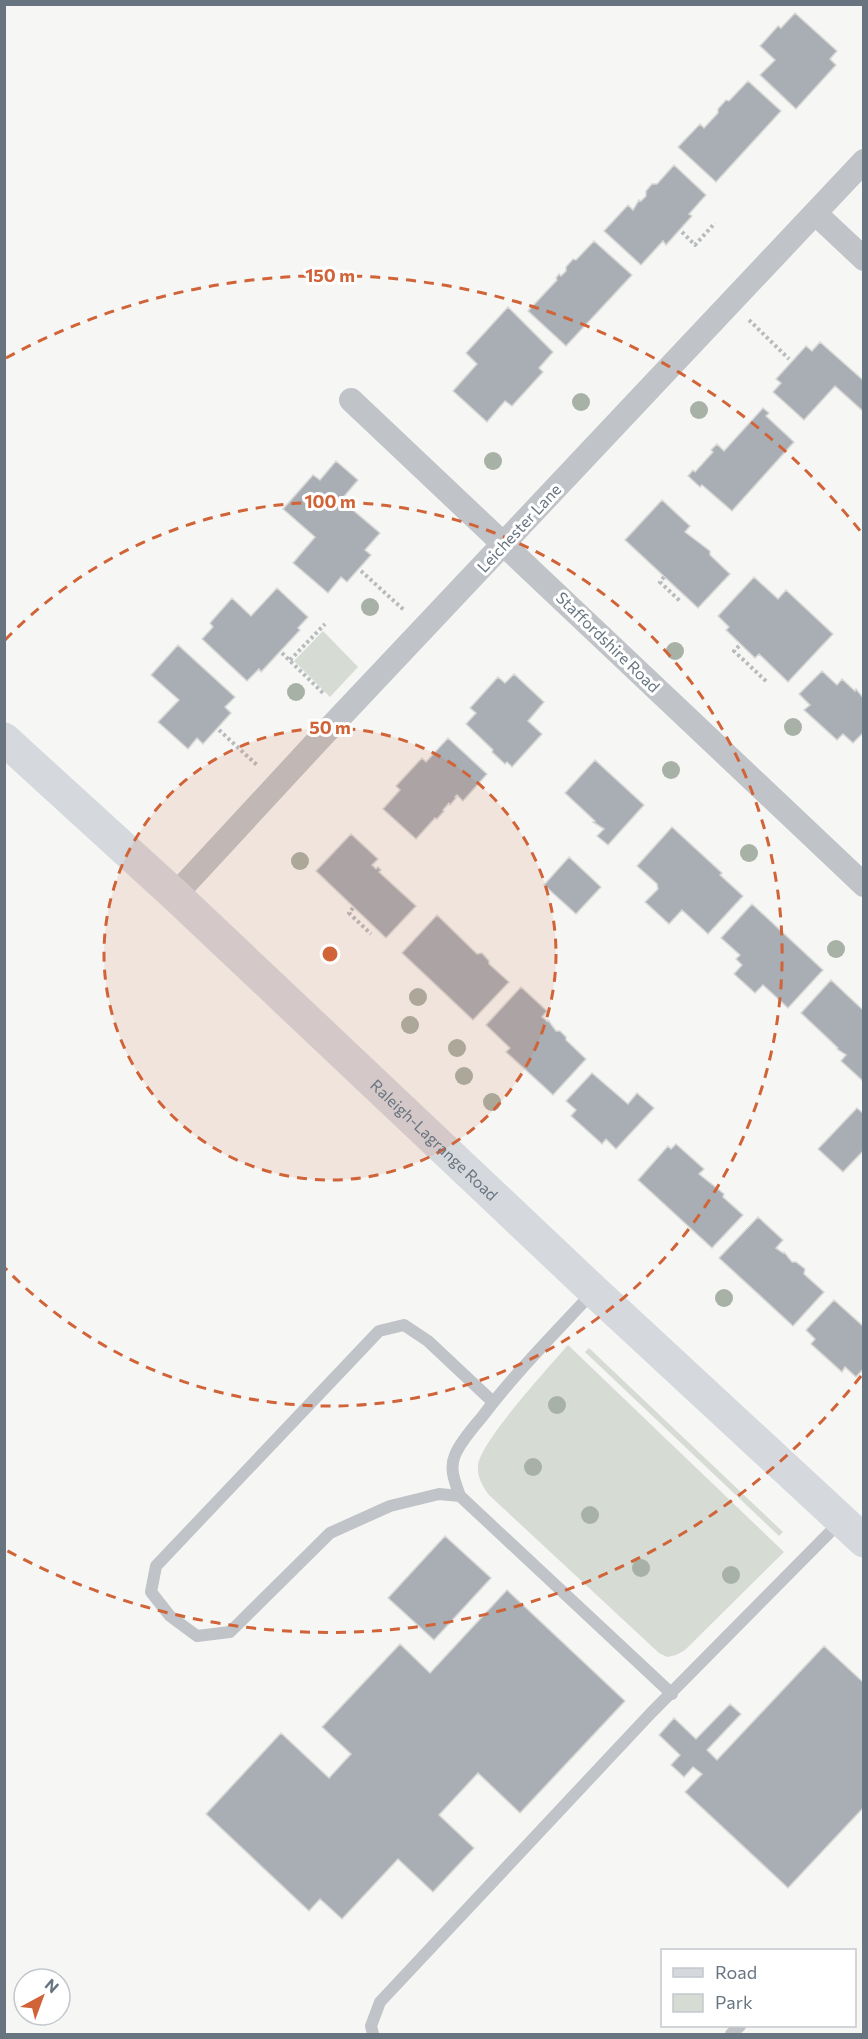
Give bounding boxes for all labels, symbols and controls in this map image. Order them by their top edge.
text: 150 m [305,264,355,286]
street label: Leichester Lane [473,480,564,576]
text: 100 m [304,490,356,512]
street label: Staffordshire Road [553,587,664,696]
text: 50 m [309,716,351,738]
centre of rings [320,944,340,964]
street label: Raleigh-Lagrange Road [367,1075,502,1204]
legend [661,1949,856,2027]
text: Road [715,1961,757,1983]
north arrow [12,1967,72,2027]
text: N [41,1974,63,1996]
text: Park [715,1991,753,2013]

